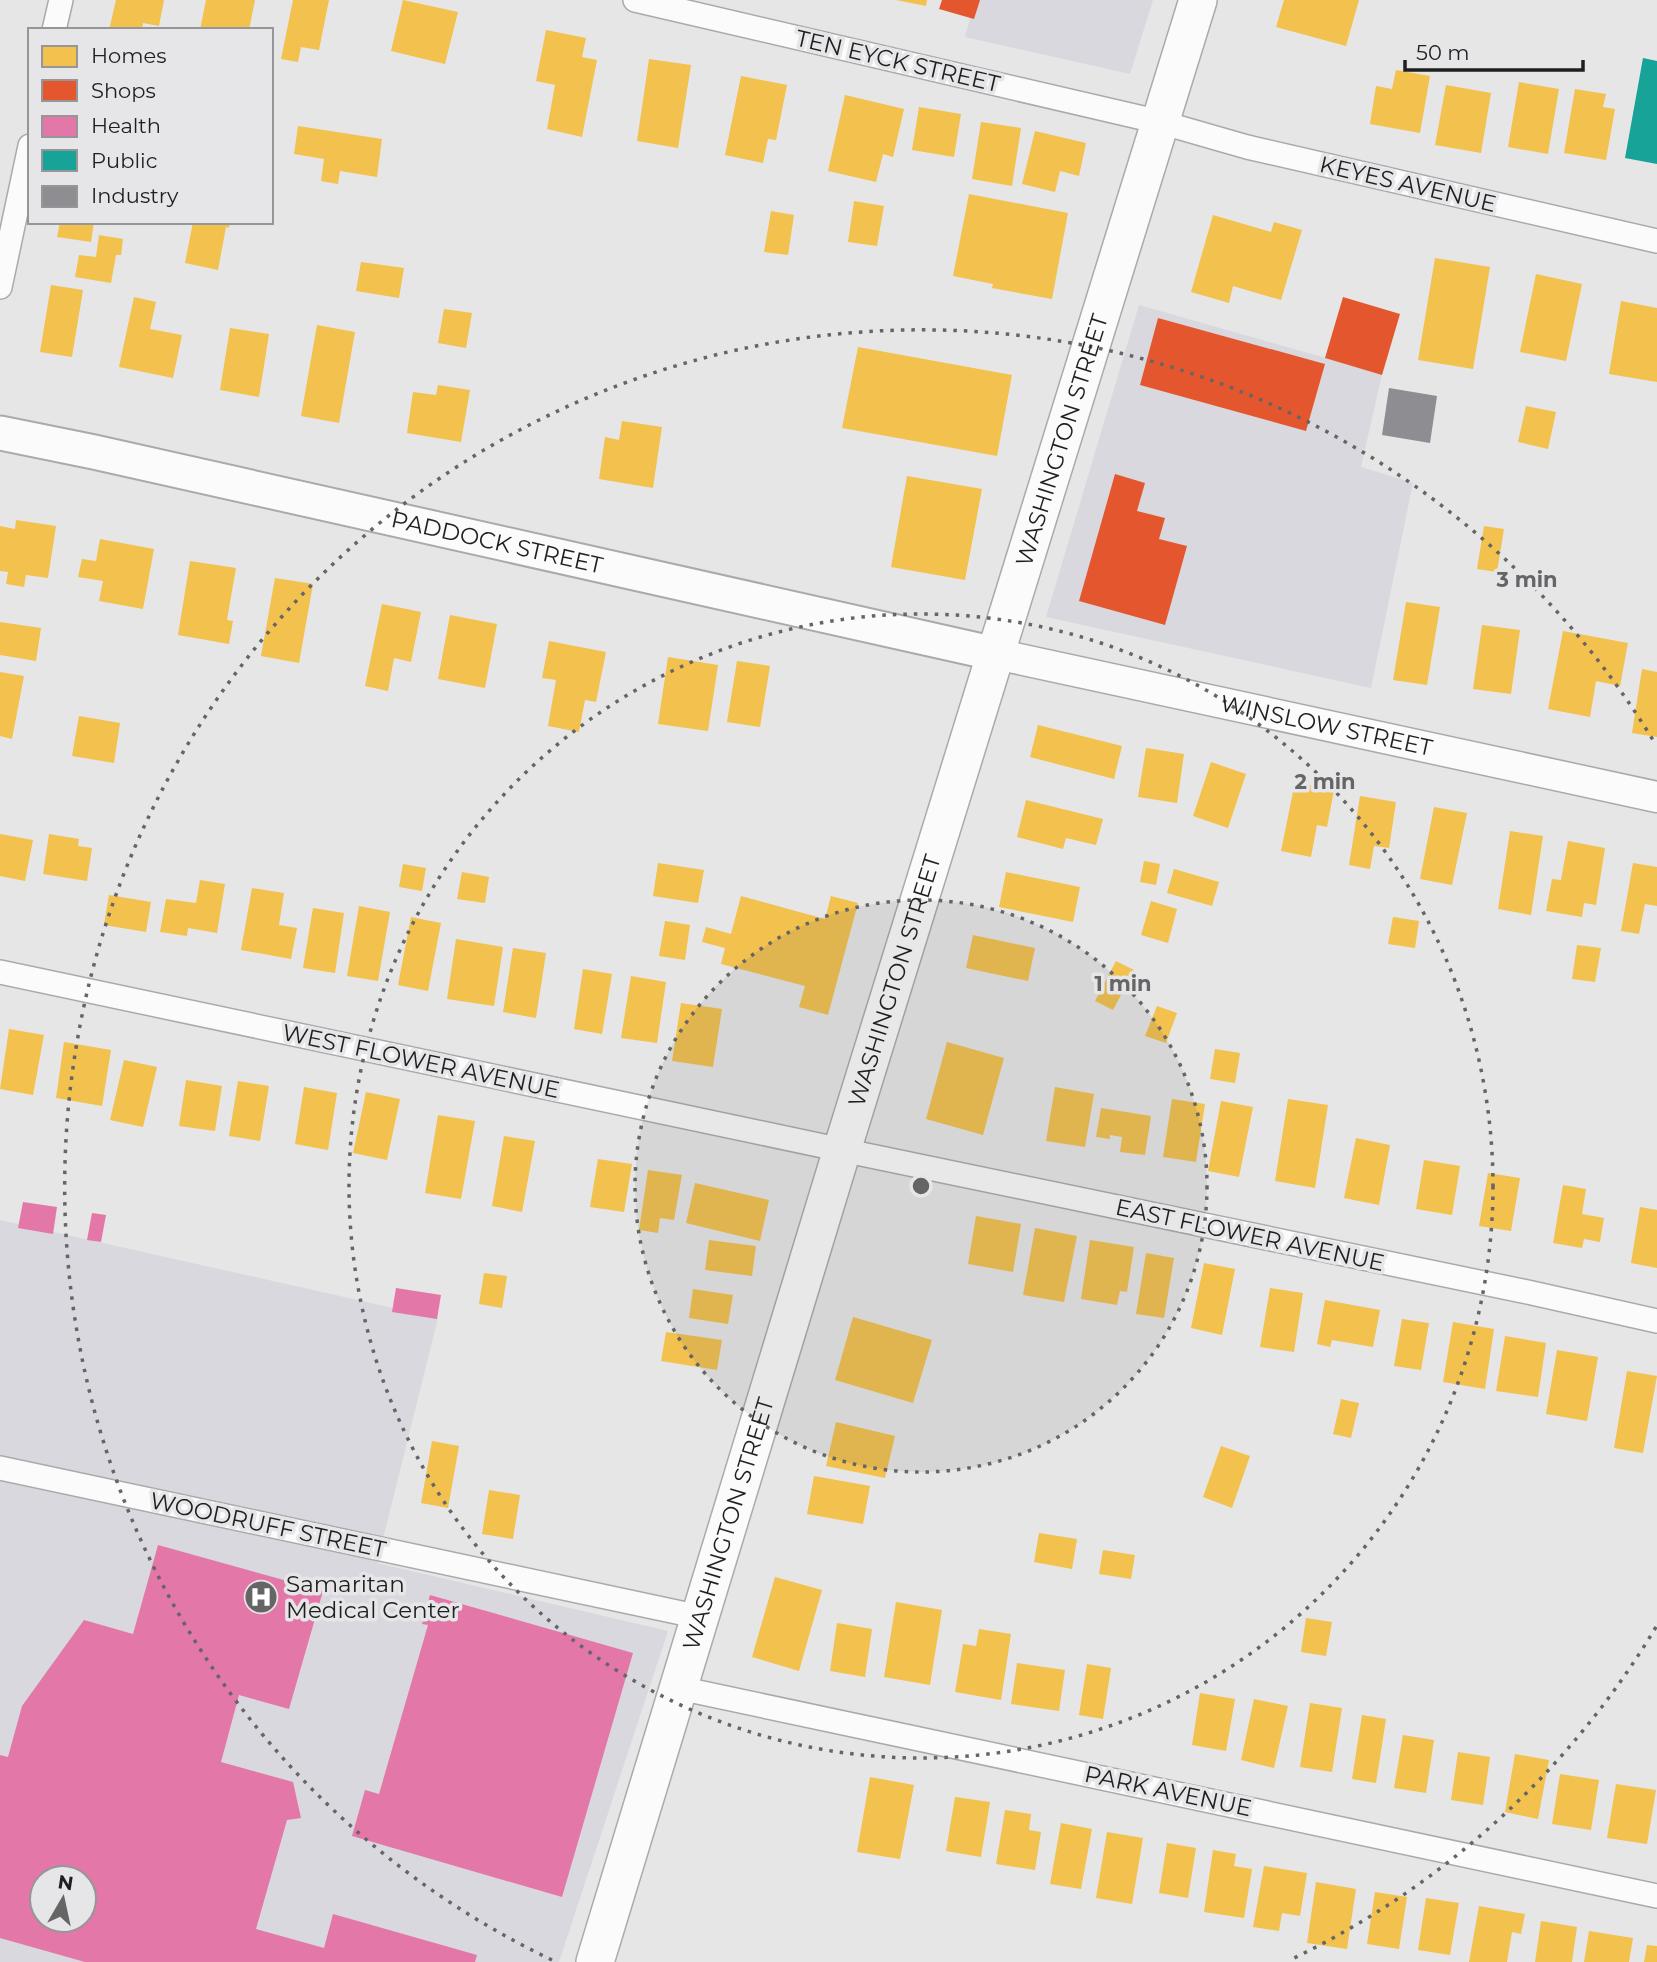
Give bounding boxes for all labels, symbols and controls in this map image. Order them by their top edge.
street label: TEN EYCK STREET [793,24,1004,98]
legend [28,28,273,224]
scale bar [1405,28,1584,72]
text: 50 m [1416,40,1470,65]
text: Homes [91,43,166,68]
text: Shops [91,78,156,103]
text: Health [91,113,161,138]
text: Public [91,148,158,173]
street label: KEYES AVENUE [1317,150,1499,218]
text: Industry [91,183,179,208]
street label: WASHINGTON STREET [1010,310,1114,569]
street label: PADDOCK STREET [389,505,606,580]
text: 3 min [1495,567,1558,592]
street label: WINSLOW STREET [1218,689,1436,762]
text: 2 min [1294,769,1356,794]
street label: WASHINGTON STREET [842,850,947,1110]
text: 1 min [1094,971,1152,996]
street label: WEST FLOWER AVENUE [280,1018,562,1104]
centre of rings [909,1174,933,1198]
street label: EAST FLOWER AVENUE [1113,1193,1387,1277]
street label: WASHINGTON STREET [677,1394,780,1653]
street label: WOODRUFF STREET [148,1486,389,1564]
place label: Samaritan Medical Center [286,1570,460,1624]
hospital icon: Samaritan Medical Center [242,1578,280,1616]
street label: PARK AVENUE [1082,1760,1254,1822]
north arrow [28,1864,98,1934]
text: N [56,1870,75,1895]

